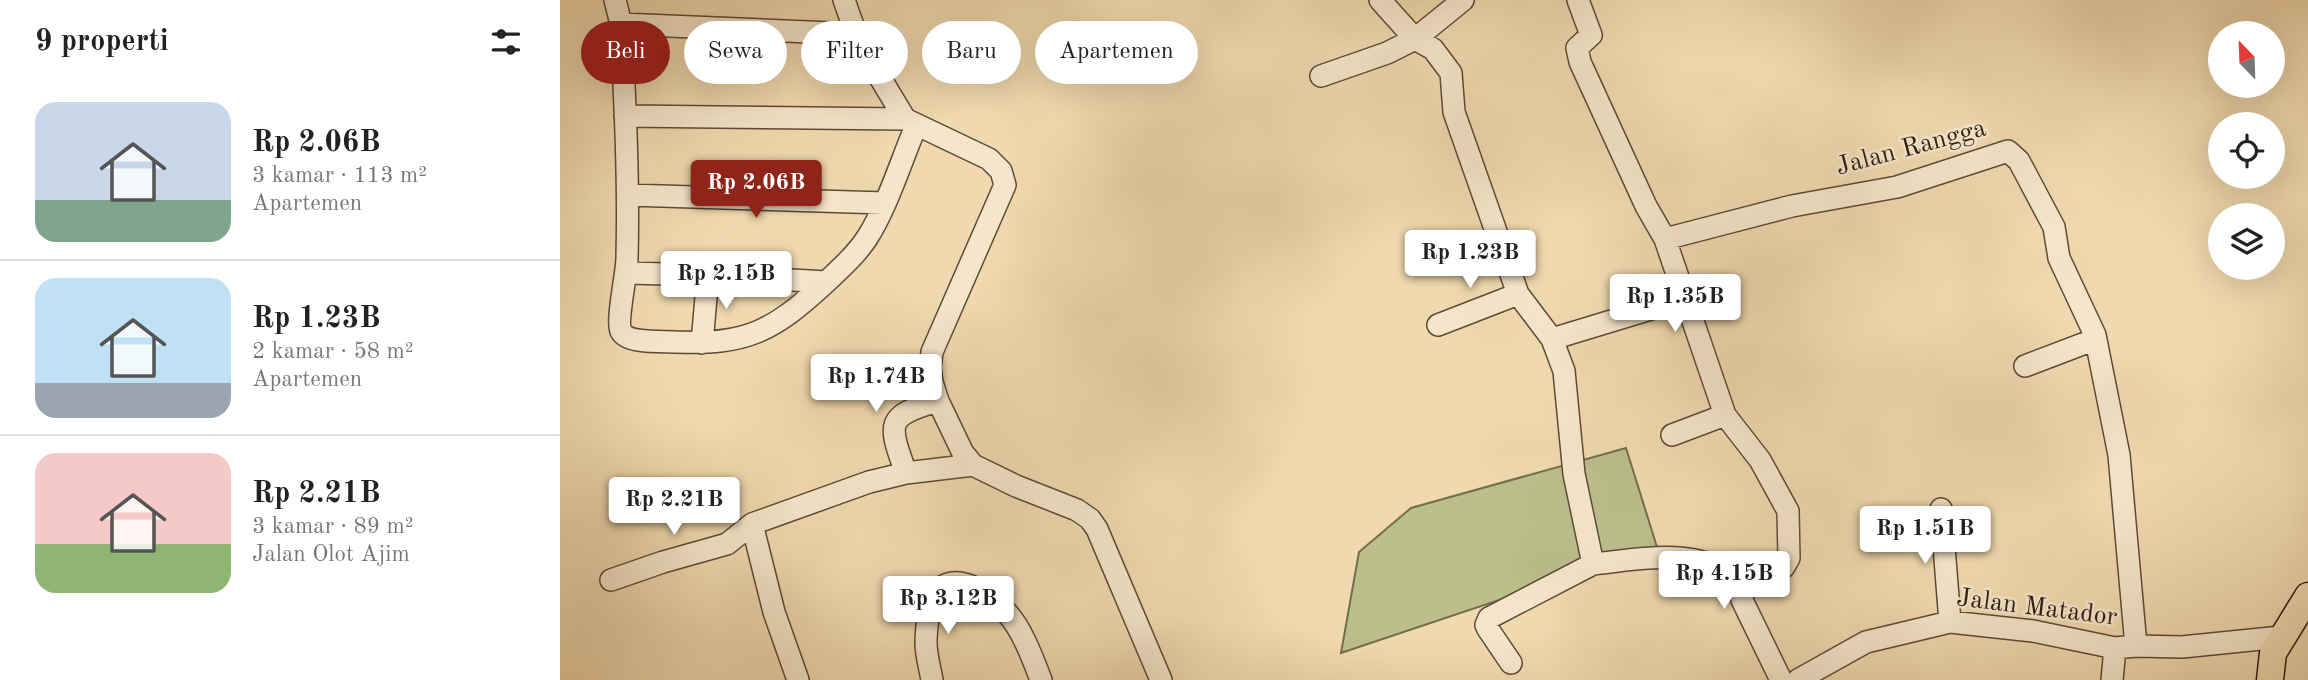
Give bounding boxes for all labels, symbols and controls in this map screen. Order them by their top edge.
chip: Beli [581,21,670,84]
chip: Sewa [684,21,787,84]
chip: Filter [801,21,908,84]
chip: Baru [922,21,1021,84]
chip: Apartemen [1035,21,1198,84]
north arrow [2208,21,2286,98]
map controls [2208,21,2285,280]
icon: filters [487,23,525,61]
text: 9 properti [35,27,169,57]
button: locate [2208,112,2285,189]
street label: Jalan Rangga [1833,115,1989,181]
text: Rp 2.06B [252,128,381,158]
icon: home [91,130,175,214]
pin: Rp 2.06B [684,160,828,220]
text: 3 kamar · 113 m² [252,164,427,187]
text: Rp 2.06B [707,171,805,194]
text: Apartemen [252,192,362,215]
button: layers [2208,203,2285,280]
pin: Rp 1.23B [1398,230,1542,290]
text: Rp 1.23B [1421,241,1519,264]
pin: Rp 2.15B [654,252,798,311]
text: Rp 2.15B [677,262,775,285]
pin: Rp 1.35B [1603,274,1747,334]
text: Rp 1.35B [1626,285,1724,308]
text: Rp 1.23B [252,304,381,334]
icon: home [91,306,175,390]
text: 2 kamar · 58 m² [252,340,414,363]
pin: Rp 1.74B [804,354,948,414]
text: Rp 1.74B [827,365,925,388]
text: Apartemen [252,368,362,391]
pin: Rp 2.21B [602,477,746,537]
text: Rp 2.21B [252,479,381,509]
icon: home [91,481,175,565]
text: Rp 2.21B [625,488,723,511]
pin: Rp 1.51B [1853,506,1997,566]
text: 3 kamar · 89 m² [252,515,414,538]
text: Rp 1.51B [1876,517,1974,540]
text: Jalan Olot Ajim [252,543,410,566]
pin: Rp 4.15B [1652,552,1796,611]
text: Rp 4.15B [1675,562,1773,585]
pin: Rp 3.12B [876,576,1020,636]
street label: Jalan Matador [1955,585,2119,631]
text: Rp 3.12B [899,587,997,610]

